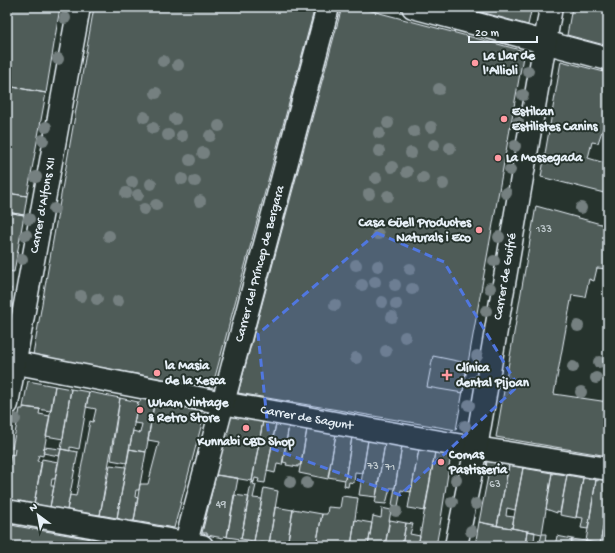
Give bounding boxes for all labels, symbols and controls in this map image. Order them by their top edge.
scale bar [469,18,537,44]
text: 20 m [475,27,500,41]
place label: La Llar de l'Allioli [482,49,536,79]
marker: La Llar de l'Allioli [470,58,480,68]
place label: Estilcan Estilistes Canins [512,105,599,135]
marker: Estilcan Estilistes Canins [499,114,509,124]
place label: La Mossegada [506,151,583,166]
marker: La Mossegada [493,153,503,163]
street label: Carrer d'Alfons XII [27,156,59,254]
street label: Carrer del Príncep de Bergara [232,183,288,344]
place label: Casa Güell Productes Naturals i Eco [357,216,472,246]
house number: 133 [535,224,552,236]
marker: Casa Güell Productes Naturals i Eco [474,225,484,235]
street label: Carrer de Guifré [490,232,520,321]
place label: la Masia de la Xesca [164,359,226,389]
place label: Clínica dental Pijoan [455,361,530,391]
marker: la Masia de la Xesca [152,368,162,378]
marker: Clínica dental Pijoan [441,369,453,381]
place label: Wham Vintage & Retro Store [147,396,230,426]
street label: Carrer de Sagunt [259,402,356,434]
marker: Wham Vintage & Retro Store [135,405,145,415]
marker: Kunnabi CBD Shop [241,423,251,433]
place label: Kunnabi CBD Shop [197,435,295,451]
place label: Comas Pastisseria [448,448,508,478]
marker: Comas Pastisseria [436,457,446,467]
house number: 73 [366,461,379,473]
house number: 71 [384,462,395,474]
house number: 63 [489,479,501,491]
north arrow [18,495,58,535]
house number: 49 [216,499,227,511]
text: N [28,501,40,515]

